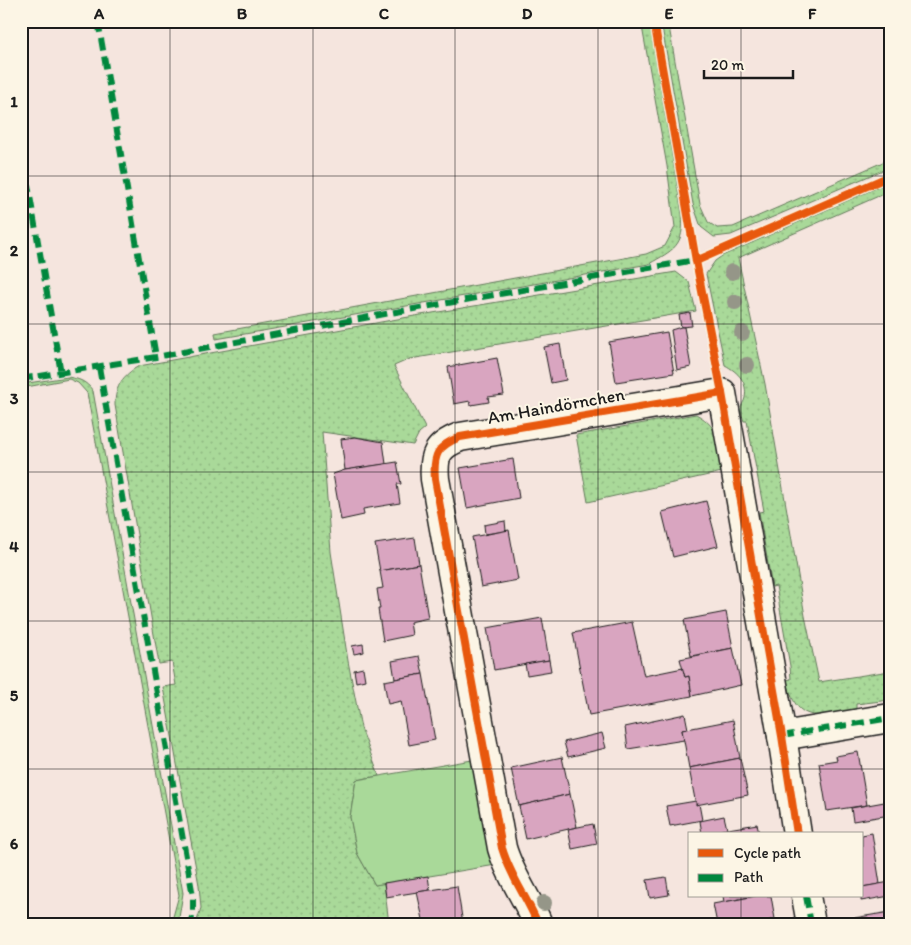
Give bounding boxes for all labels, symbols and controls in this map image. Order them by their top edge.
text: A [93,4,105,23]
text: B [237,4,248,23]
text: C [379,4,390,23]
text: D [522,4,533,23]
text: E [665,4,674,23]
text: F [808,4,817,23]
scale bar [704,48,792,80]
text: 20 m [711,56,745,74]
text: 1 [10,92,18,111]
text: 2 [10,241,19,260]
street label: Am Haindörnchen [486,383,627,429]
text: 3 [10,389,19,408]
text: 4 [9,537,19,556]
text: 5 [10,686,19,705]
legend [688,832,864,898]
text: 6 [10,834,19,853]
text: Cycle path [734,844,801,862]
text: Path [734,868,763,886]

